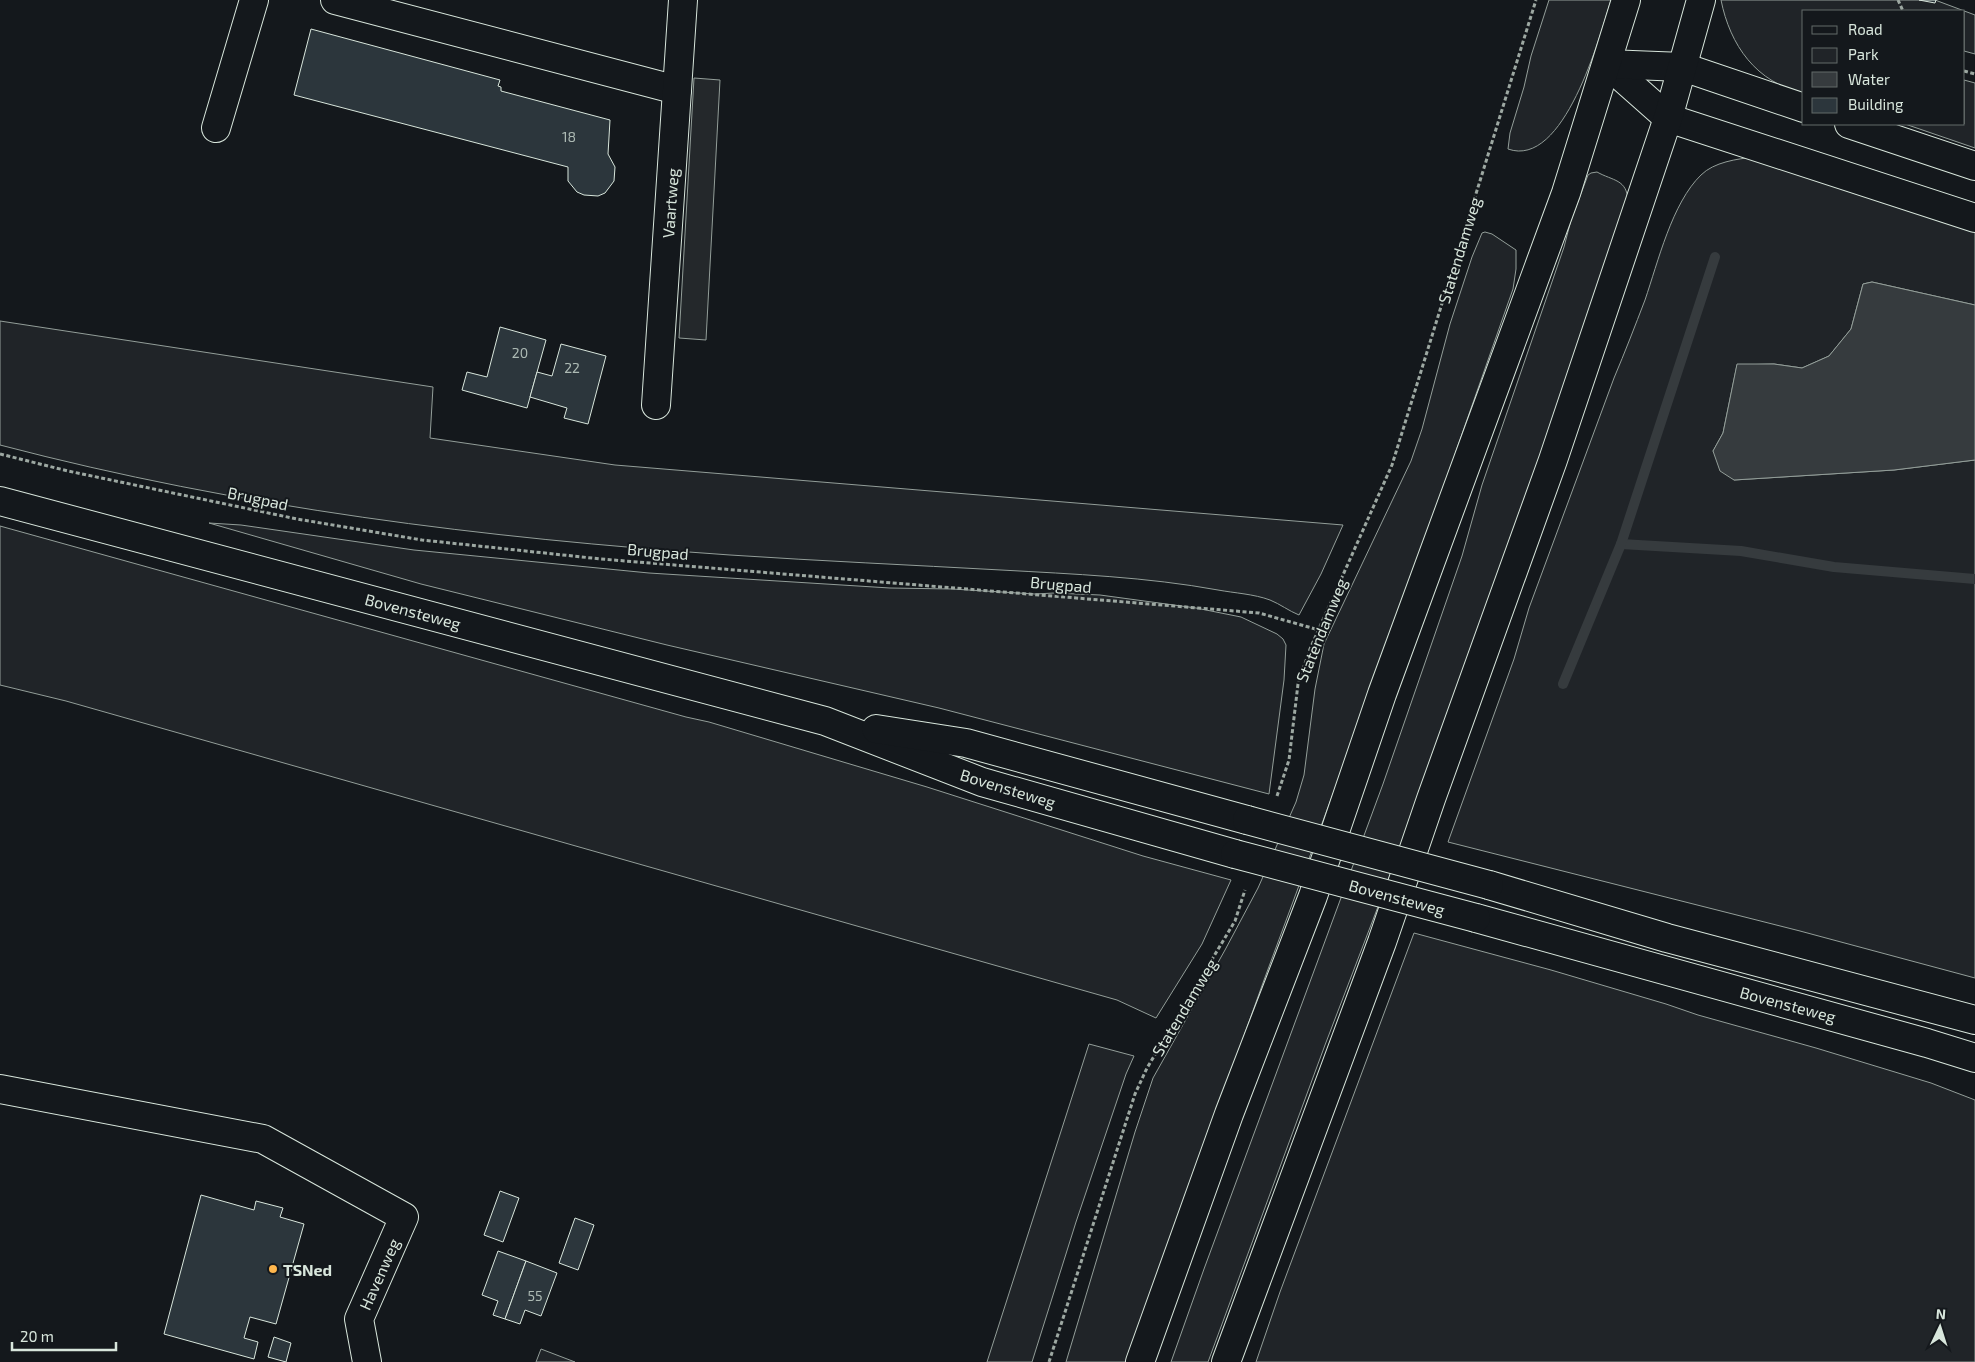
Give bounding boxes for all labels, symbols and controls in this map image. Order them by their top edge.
legend [1802,10,1965,125]
text: Road [1848,20,1883,38]
text: Park [1848,45,1879,63]
text: Water [1848,70,1890,88]
text: Building [1848,95,1904,113]
house number: 18 [562,128,576,145]
street label: Vaartweg [658,167,682,239]
street label: Statendamweg [1434,194,1484,306]
house number: 20 [512,344,528,361]
house number: 22 [564,359,580,376]
street label: Brugpad [226,482,290,514]
street label: Brugpad [626,539,690,563]
street label: Brugpad [1029,572,1093,596]
street label: Statendamweg [1292,575,1351,685]
street label: Bovensteweg [363,589,463,633]
street label: Bovensteweg [958,764,1058,812]
street label: Bovensteweg [1347,875,1447,919]
street label: Statendamweg [1147,955,1221,1059]
street label: Bovensteweg [1738,982,1838,1026]
street label: Havenweg [355,1235,403,1313]
place label: TSNed [283,1260,332,1279]
marker: TSNed [267,1263,279,1275]
house number: 55 [527,1287,543,1304]
north arrow [1915,1302,1965,1352]
text: N [1935,1305,1947,1322]
scale bar [12,1320,116,1352]
text: 20 m [20,1327,54,1345]

